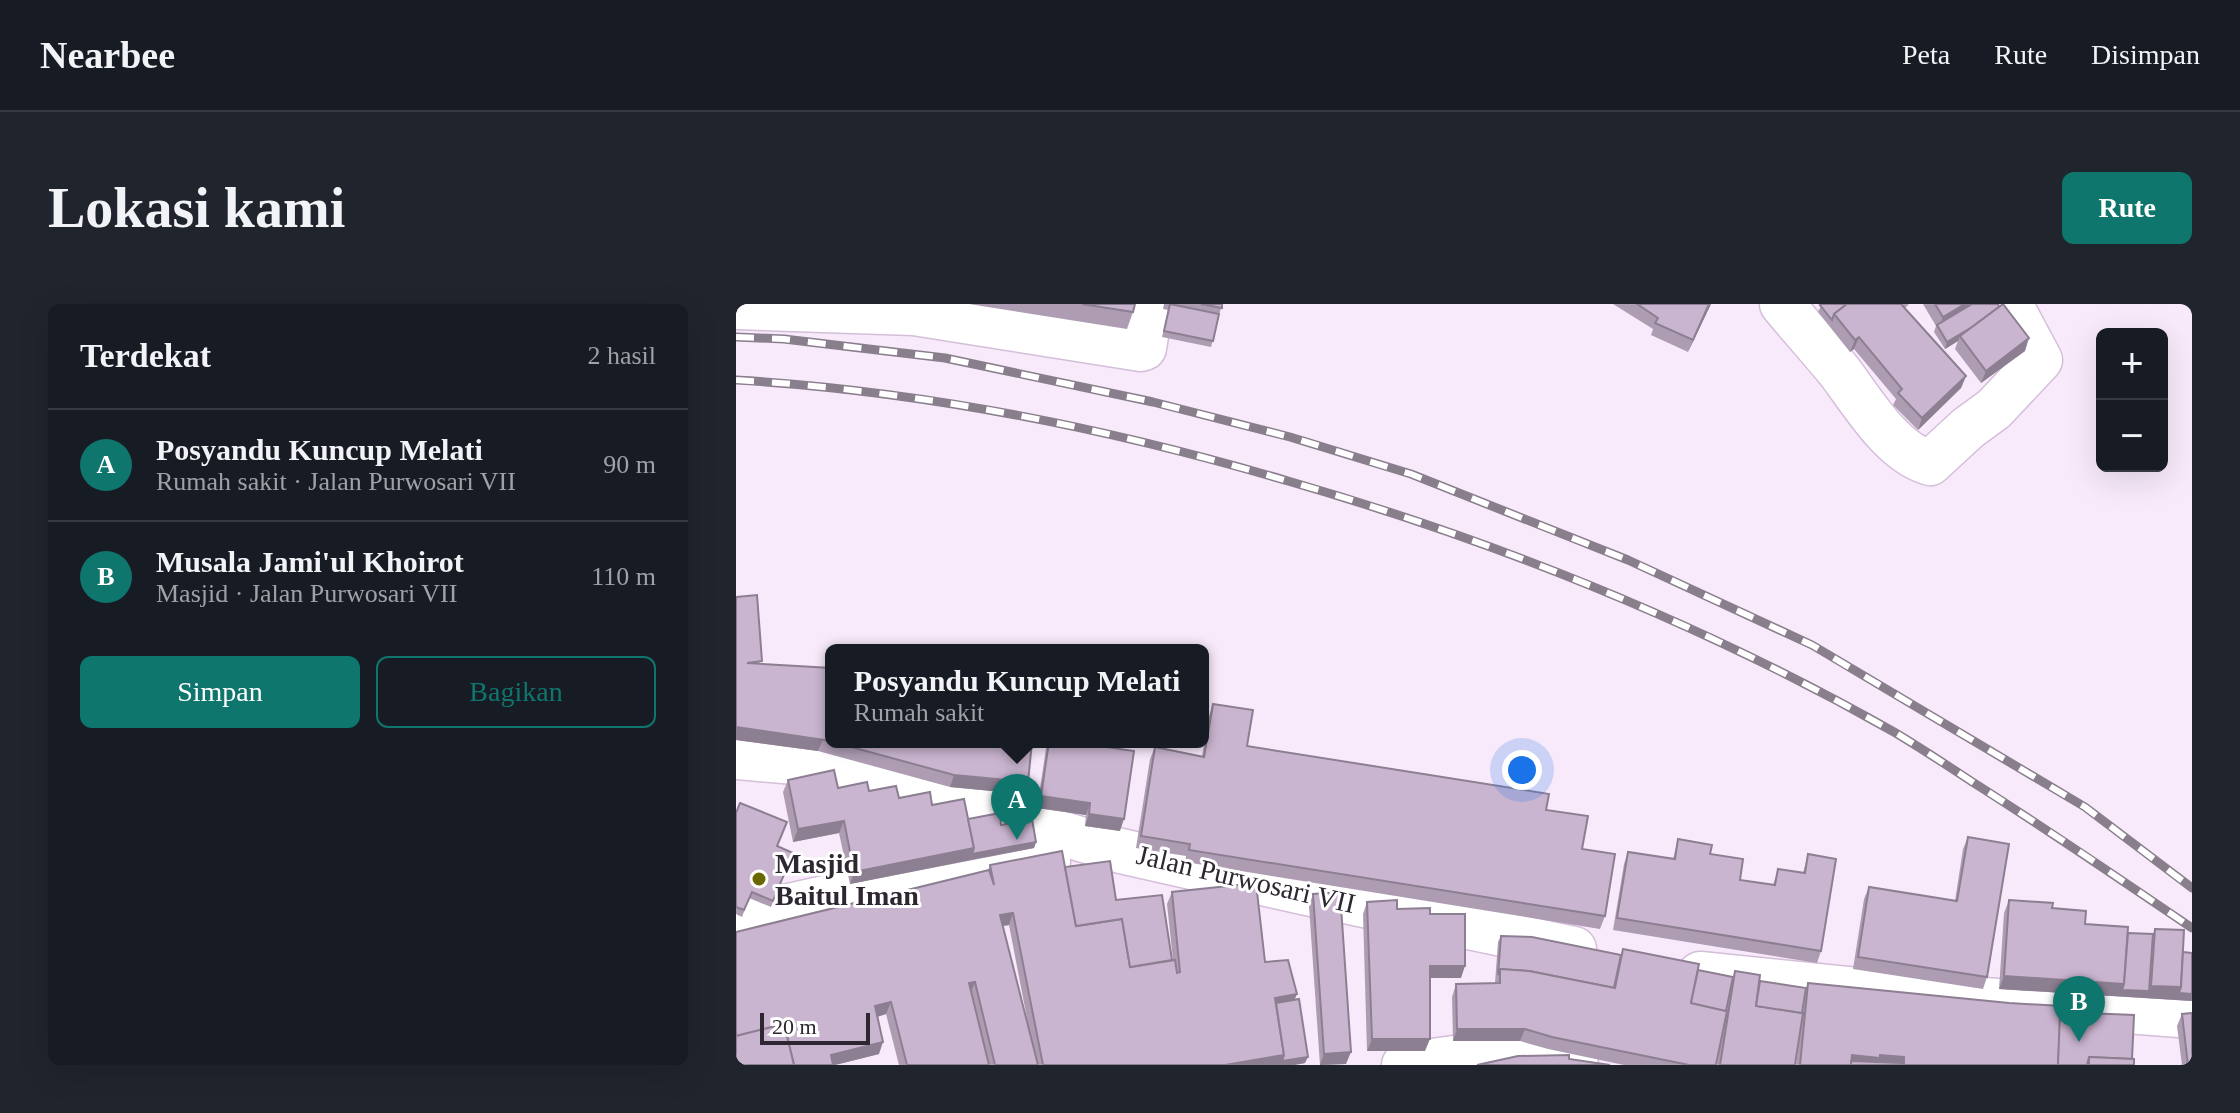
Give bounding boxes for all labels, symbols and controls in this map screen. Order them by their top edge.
text: Nearbee [40,34,175,76]
text: Peta [1902,39,1950,70]
text: Rute [1994,39,2047,70]
text: Disimpan [2091,39,2200,70]
button: Rute [2062,172,2192,244]
text: Lokasi kami [48,177,345,239]
map controls [2096,328,2168,472]
button: + [2096,328,2168,400]
text: Terdekat [80,337,211,374]
text: 2 hasil [587,341,656,370]
button: − [2096,400,2168,472]
text: Posyandu Kuncup Melati [156,433,483,466]
text: A [97,450,115,479]
text: 90 m [603,450,656,479]
text: Rumah sakit · Jalan Purwosari VII [156,467,516,496]
text: Musala Jami'ul Khoirot [156,545,464,578]
text: B [97,562,115,591]
text: 110 m [591,562,656,591]
text: Masjid · Jalan Purwosari VII [156,579,457,608]
popup [825,644,1209,748]
button: Simpan [80,656,360,728]
button: Bagikan [376,656,656,728]
text: Posyandu Kuncup Melati [854,664,1180,697]
text: Rumah sakit [854,698,984,727]
your location [1502,750,1542,790]
pin: A [991,774,1043,840]
street label: Jalan Purwosari VII [1134,839,1358,919]
place label: Masjid Baitul Iman [775,848,919,911]
marker: Masjid Baitul Iman [750,870,768,888]
pin: B [2053,976,2105,1042]
scale bar [760,1009,870,1045]
text: 20 m [772,1014,817,1039]

